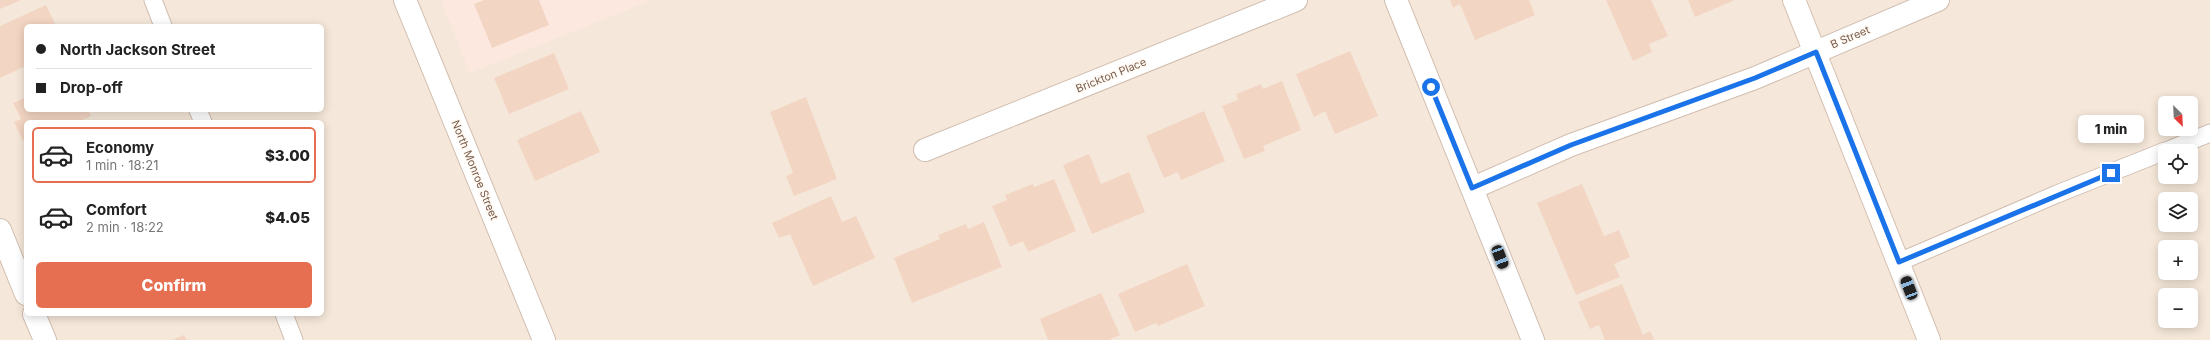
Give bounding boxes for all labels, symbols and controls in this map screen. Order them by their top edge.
street label: B Street [1828,22,1872,52]
text: North Jackson Street [60,40,215,59]
street label: Brickton Place [1074,55,1148,95]
text: Drop-off [60,78,123,97]
route start [1422,78,1440,96]
north arrow [2158,96,2198,136]
map controls [2158,96,2198,328]
callout: 1 min [2078,115,2144,143]
street label: North Monroe Street [449,118,502,222]
text: 1 min [2095,121,2127,137]
icon: car [38,137,74,173]
text: Economy [86,138,154,157]
button: locate [2158,144,2198,184]
text: $3.00 [265,146,310,165]
text: 1 min · 18:21 [86,157,159,173]
route end [2102,164,2120,182]
button: layers [2158,192,2198,232]
icon: car [38,199,74,235]
text: Comfort [86,200,147,219]
text: $4.05 [265,208,310,227]
text: 2 min · 18:22 [86,219,164,235]
button: + [2158,240,2198,280]
car [1490,244,1510,270]
button: Confirm [36,262,312,308]
car [1899,275,1919,301]
button: − [2158,288,2198,328]

